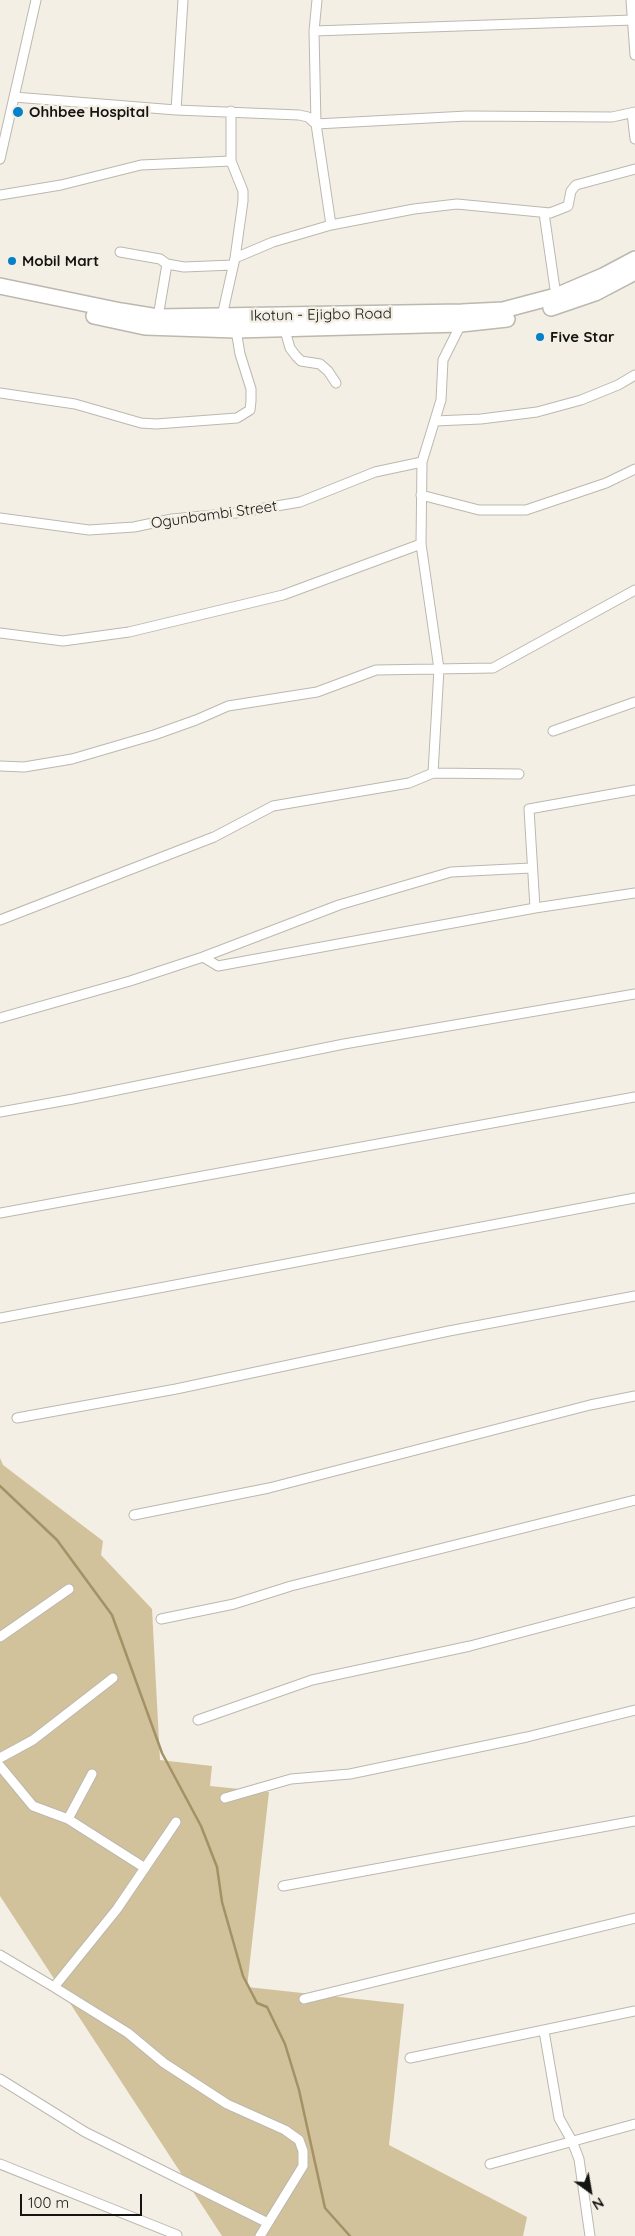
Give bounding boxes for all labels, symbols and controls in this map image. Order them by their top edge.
place label: Ohhbee Hospital [29,103,149,121]
marker: Ohhbee Hospital [11,105,25,119]
place label: Mobil Mart [22,252,99,270]
marker: Mobil Mart [6,255,18,267]
street label: Ikotun - Ejigbo Road [250,305,392,325]
place label: Five Star [550,328,614,346]
marker: Five Star [534,331,546,343]
street label: Ogunbambi Street [150,497,278,533]
north arrow [565,2166,615,2216]
scale bar [22,2184,145,2216]
text: 100 m [28,2193,69,2212]
text: N [589,2193,607,2214]

